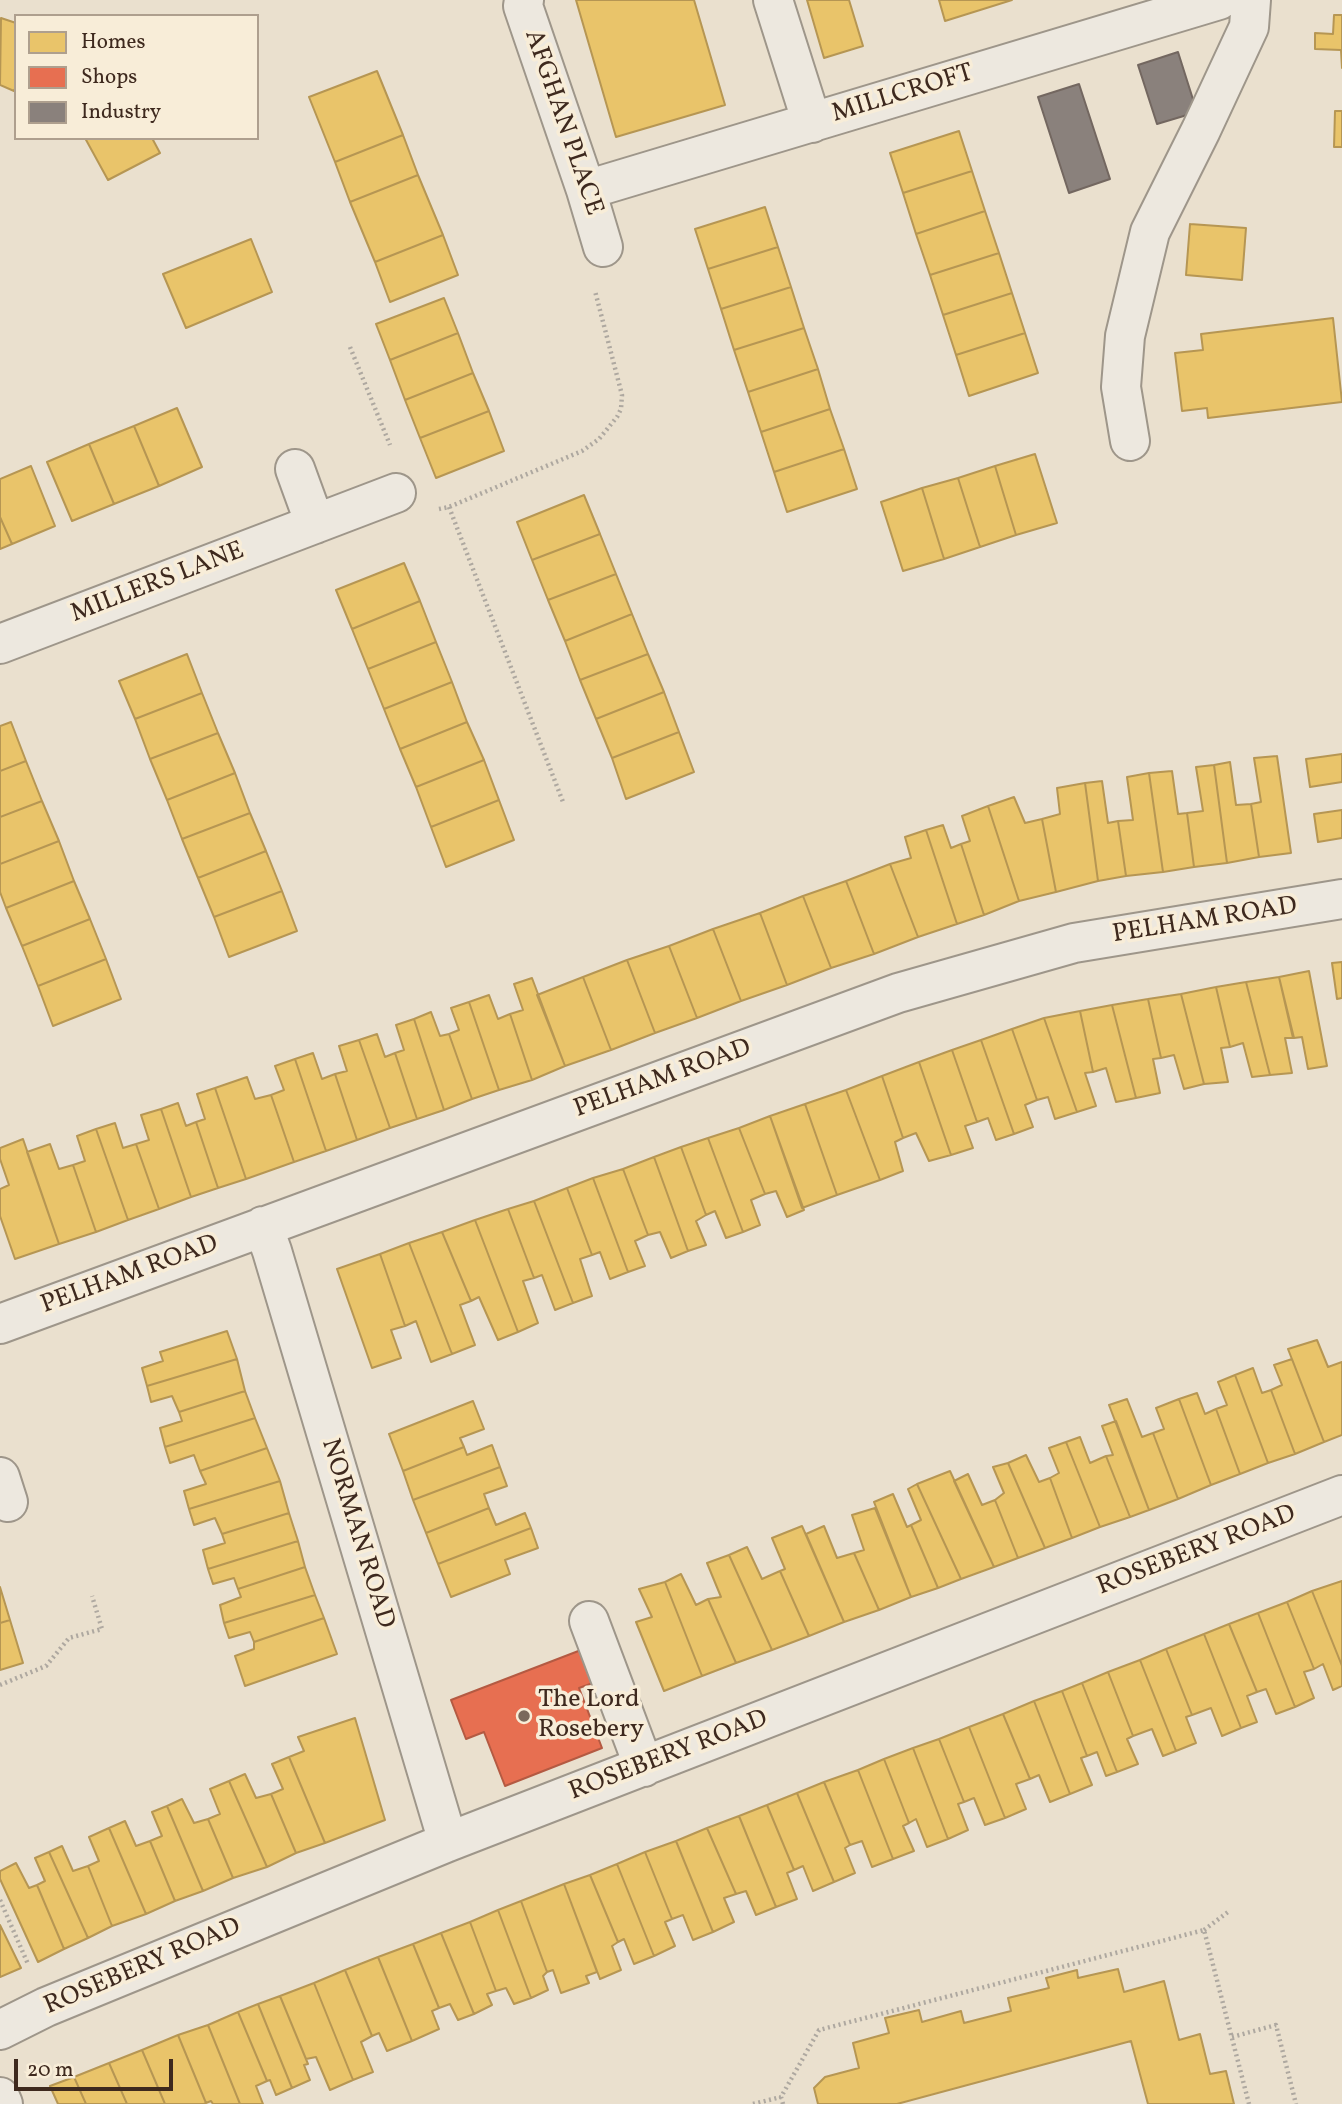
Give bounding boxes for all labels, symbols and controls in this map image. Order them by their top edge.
legend [14,14,259,140]
street label: AFGHAN PLACE [516,26,608,220]
text: Homes [81,28,146,57]
street label: MILLCROFT [829,59,977,131]
text: Shops [81,63,137,92]
text: Industry [81,98,161,127]
street label: MILLERS LANE [67,537,249,631]
street label: PELHAM ROAD [1111,892,1299,952]
street label: PELHAM ROAD [570,1034,756,1126]
street label: PELHAM ROAD [37,1230,223,1322]
street label: NORMAN ROAD [312,1435,400,1633]
street label: ROSEBERY ROAD [1093,1500,1301,1604]
place label: The Lord Rosebery [538,1685,644,1746]
street label: ROSEBERY ROAD [565,1705,773,1809]
marker: The Lord Rosebery [516,1708,532,1724]
street label: ROSEBERY ROAD [40,1913,246,2023]
scale bar [18,2044,177,2088]
text: 20 m [27,2056,73,2085]

